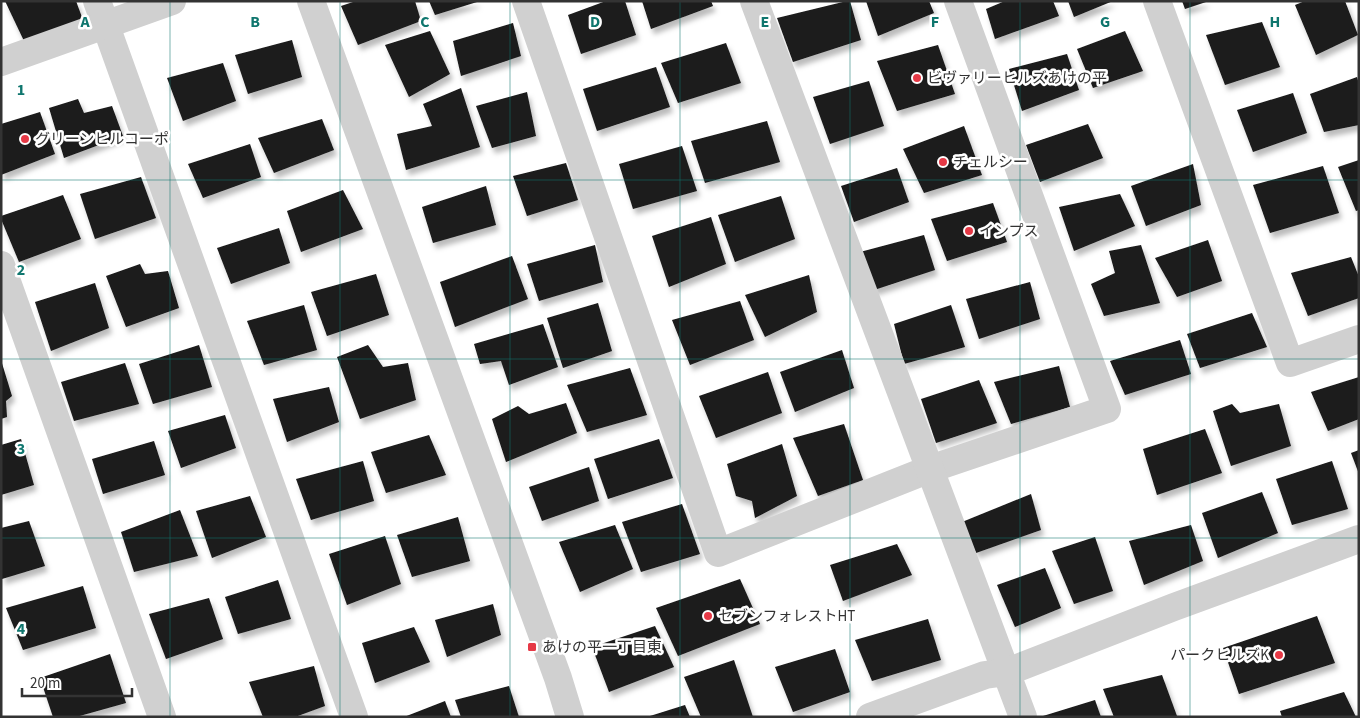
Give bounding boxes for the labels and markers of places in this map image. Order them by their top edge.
place label: ビヴァリーヒルズあけの平 [927,68,1107,89]
marker: ビヴァリーヒルズあけの平 [911,72,923,84]
place label: グリーンヒルコーポ [35,129,169,150]
marker: グリーンヒルコーポ [19,133,31,145]
place label: チェルシー [953,152,1028,173]
marker: チェルシー [937,156,949,168]
place label: インプス [979,221,1039,242]
marker: インプス [963,225,975,237]
place label: セブンフォレストHT [718,606,855,627]
marker: セブンフォレストHT [702,610,714,622]
place label: あけの平一丁目東 [542,637,662,658]
marker: あけの平一丁目東 [526,641,538,653]
place label: パークヒルズK [1170,645,1269,666]
marker: パークヒルズK [1273,649,1285,661]

